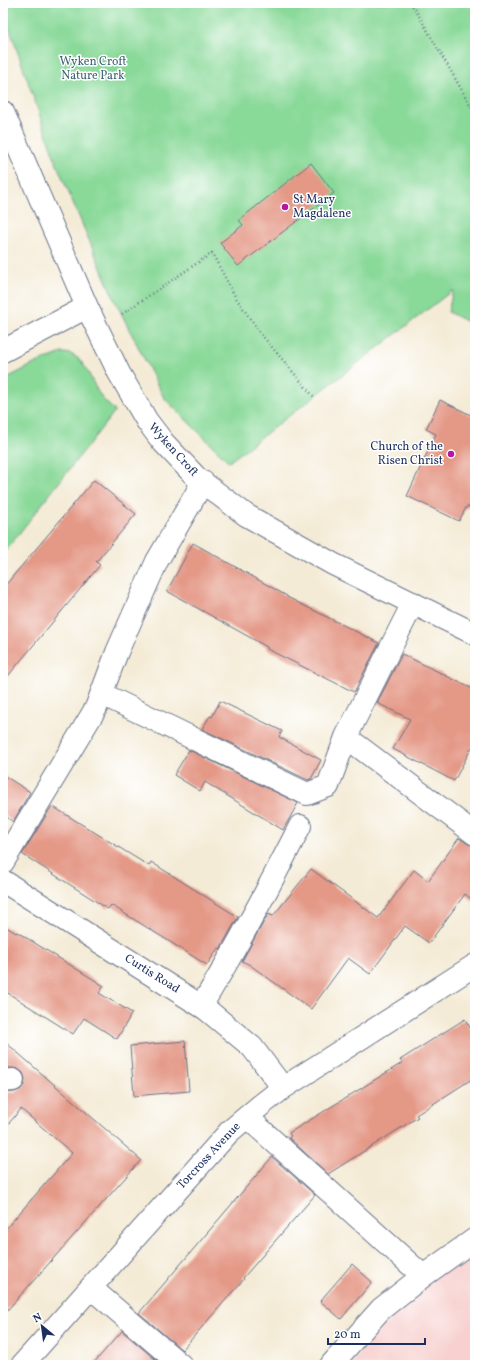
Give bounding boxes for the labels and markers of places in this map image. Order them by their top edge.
place label: St Mary Magdalene [293,192,351,222]
marker: St Mary Magdalene [280,202,290,212]
place label: Church of the Risen Christ [370,439,443,469]
marker: Church of the Risen Christ [446,449,456,459]

